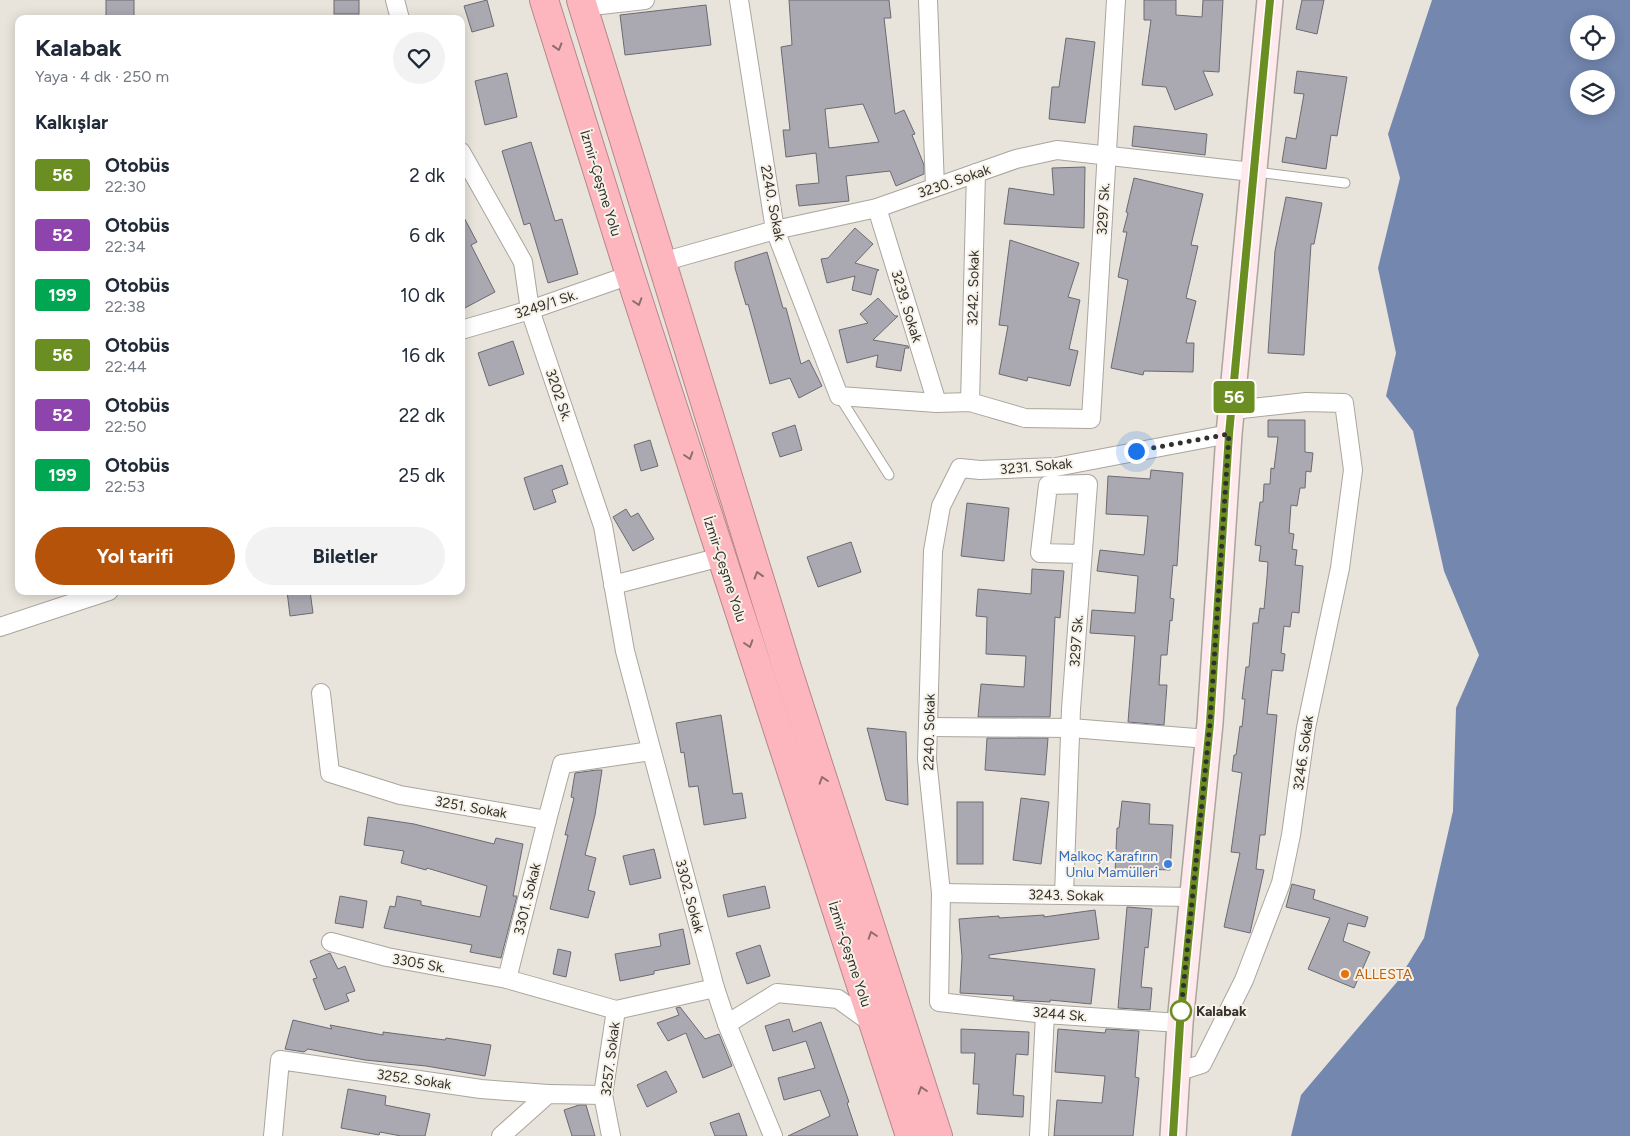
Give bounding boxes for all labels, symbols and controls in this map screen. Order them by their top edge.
map controls [1570,15,1615,115]
button: locate [1570,15,1615,60]
button: heart [393,32,445,84]
text: Kalabak [35,33,122,62]
one-way arrow [553,42,563,50]
text: Yaya · 4 dk · 250 m [35,67,169,86]
button: layers [1570,70,1615,115]
text: Kalkışlar [35,111,108,134]
street label: İzmir-Çeşme Yolu [576,128,625,238]
text: Otobüs [105,154,169,177]
street label: 3230. Sokak [916,161,993,202]
text: 56 [52,164,73,186]
text: 2 dk [409,164,445,187]
street label: 2240. Sokak [757,164,788,243]
text: 22:30 [105,177,146,196]
street label: 3297 Sk. [1094,182,1113,236]
text: Otobüs [105,214,169,237]
text: 52 [52,224,73,246]
text: 6 dk [409,224,445,247]
text: 22:34 [105,237,146,256]
street label: 3242. Sokak [964,250,983,326]
street label: 3239. Sokak [887,268,926,345]
text: Otobüs [105,274,169,297]
text: 199 [48,284,77,306]
text: 10 dk [400,284,445,307]
street label: 3249/1 Sk. [513,286,580,323]
text: 22:38 [105,297,145,316]
one-way arrow [633,297,643,305]
text: Otobüs [105,334,169,357]
text: 56 [52,344,73,366]
text: 16 dk [401,344,445,367]
text: 22:44 [105,357,147,376]
street label: 3202 Sk. [542,367,575,424]
line badge: 56 [1212,381,1256,413]
text: 56 [1224,386,1244,408]
text: Otobüs [105,394,169,417]
text: 52 [52,404,73,426]
text: 22 dk [399,404,445,427]
text: 22:50 [105,417,146,436]
your location [1124,439,1149,464]
one-way arrow [683,452,693,460]
text: Otobüs [105,454,169,477]
street label: 3231. Sokak [999,455,1073,478]
text: 199 [48,464,77,486]
text: 25 dk [398,464,445,487]
text: 22:53 [105,477,145,496]
street label: İzmir-Çeşme Yolu [699,514,750,624]
button: Yol tarifi [35,527,235,585]
button: Biletler [245,527,445,585]
one-way arrow [754,572,764,580]
street label: 3297 Sk. [1066,614,1087,668]
one-way arrow [744,640,754,648]
street label: 2240. Sokak [920,693,939,771]
street label: 3246. Sokak [1290,714,1317,792]
one-way arrow [819,777,829,785]
street label: 3251. Sokak [434,793,509,822]
place label: Malkoç Karafırın Unlu Mamülleri [1059,848,1158,881]
street label: 3302. Sokak [672,857,708,935]
marker: Malkoç Karafırın Unlu Mamülleri [1162,858,1174,870]
street label: 3301. Sokak [510,861,545,937]
street label: 3243. Sokak [1028,886,1104,905]
street label: İzmir-Çeşme Yolu [824,899,875,1009]
one-way arrow [868,931,878,940]
street label: 3305 Sk. [391,950,447,977]
place label: ALLESTA [1355,966,1413,983]
marker: ALLESTA [1339,968,1351,980]
marker: Kalabak [1170,1000,1192,1022]
place label: Kalabak [1196,1003,1247,1020]
street label: 3244 Sk. [1032,1004,1088,1025]
street label: 3257. Sokak [598,1021,624,1097]
street label: 3252. Sokak [376,1066,452,1093]
one-way arrow [918,1086,928,1095]

